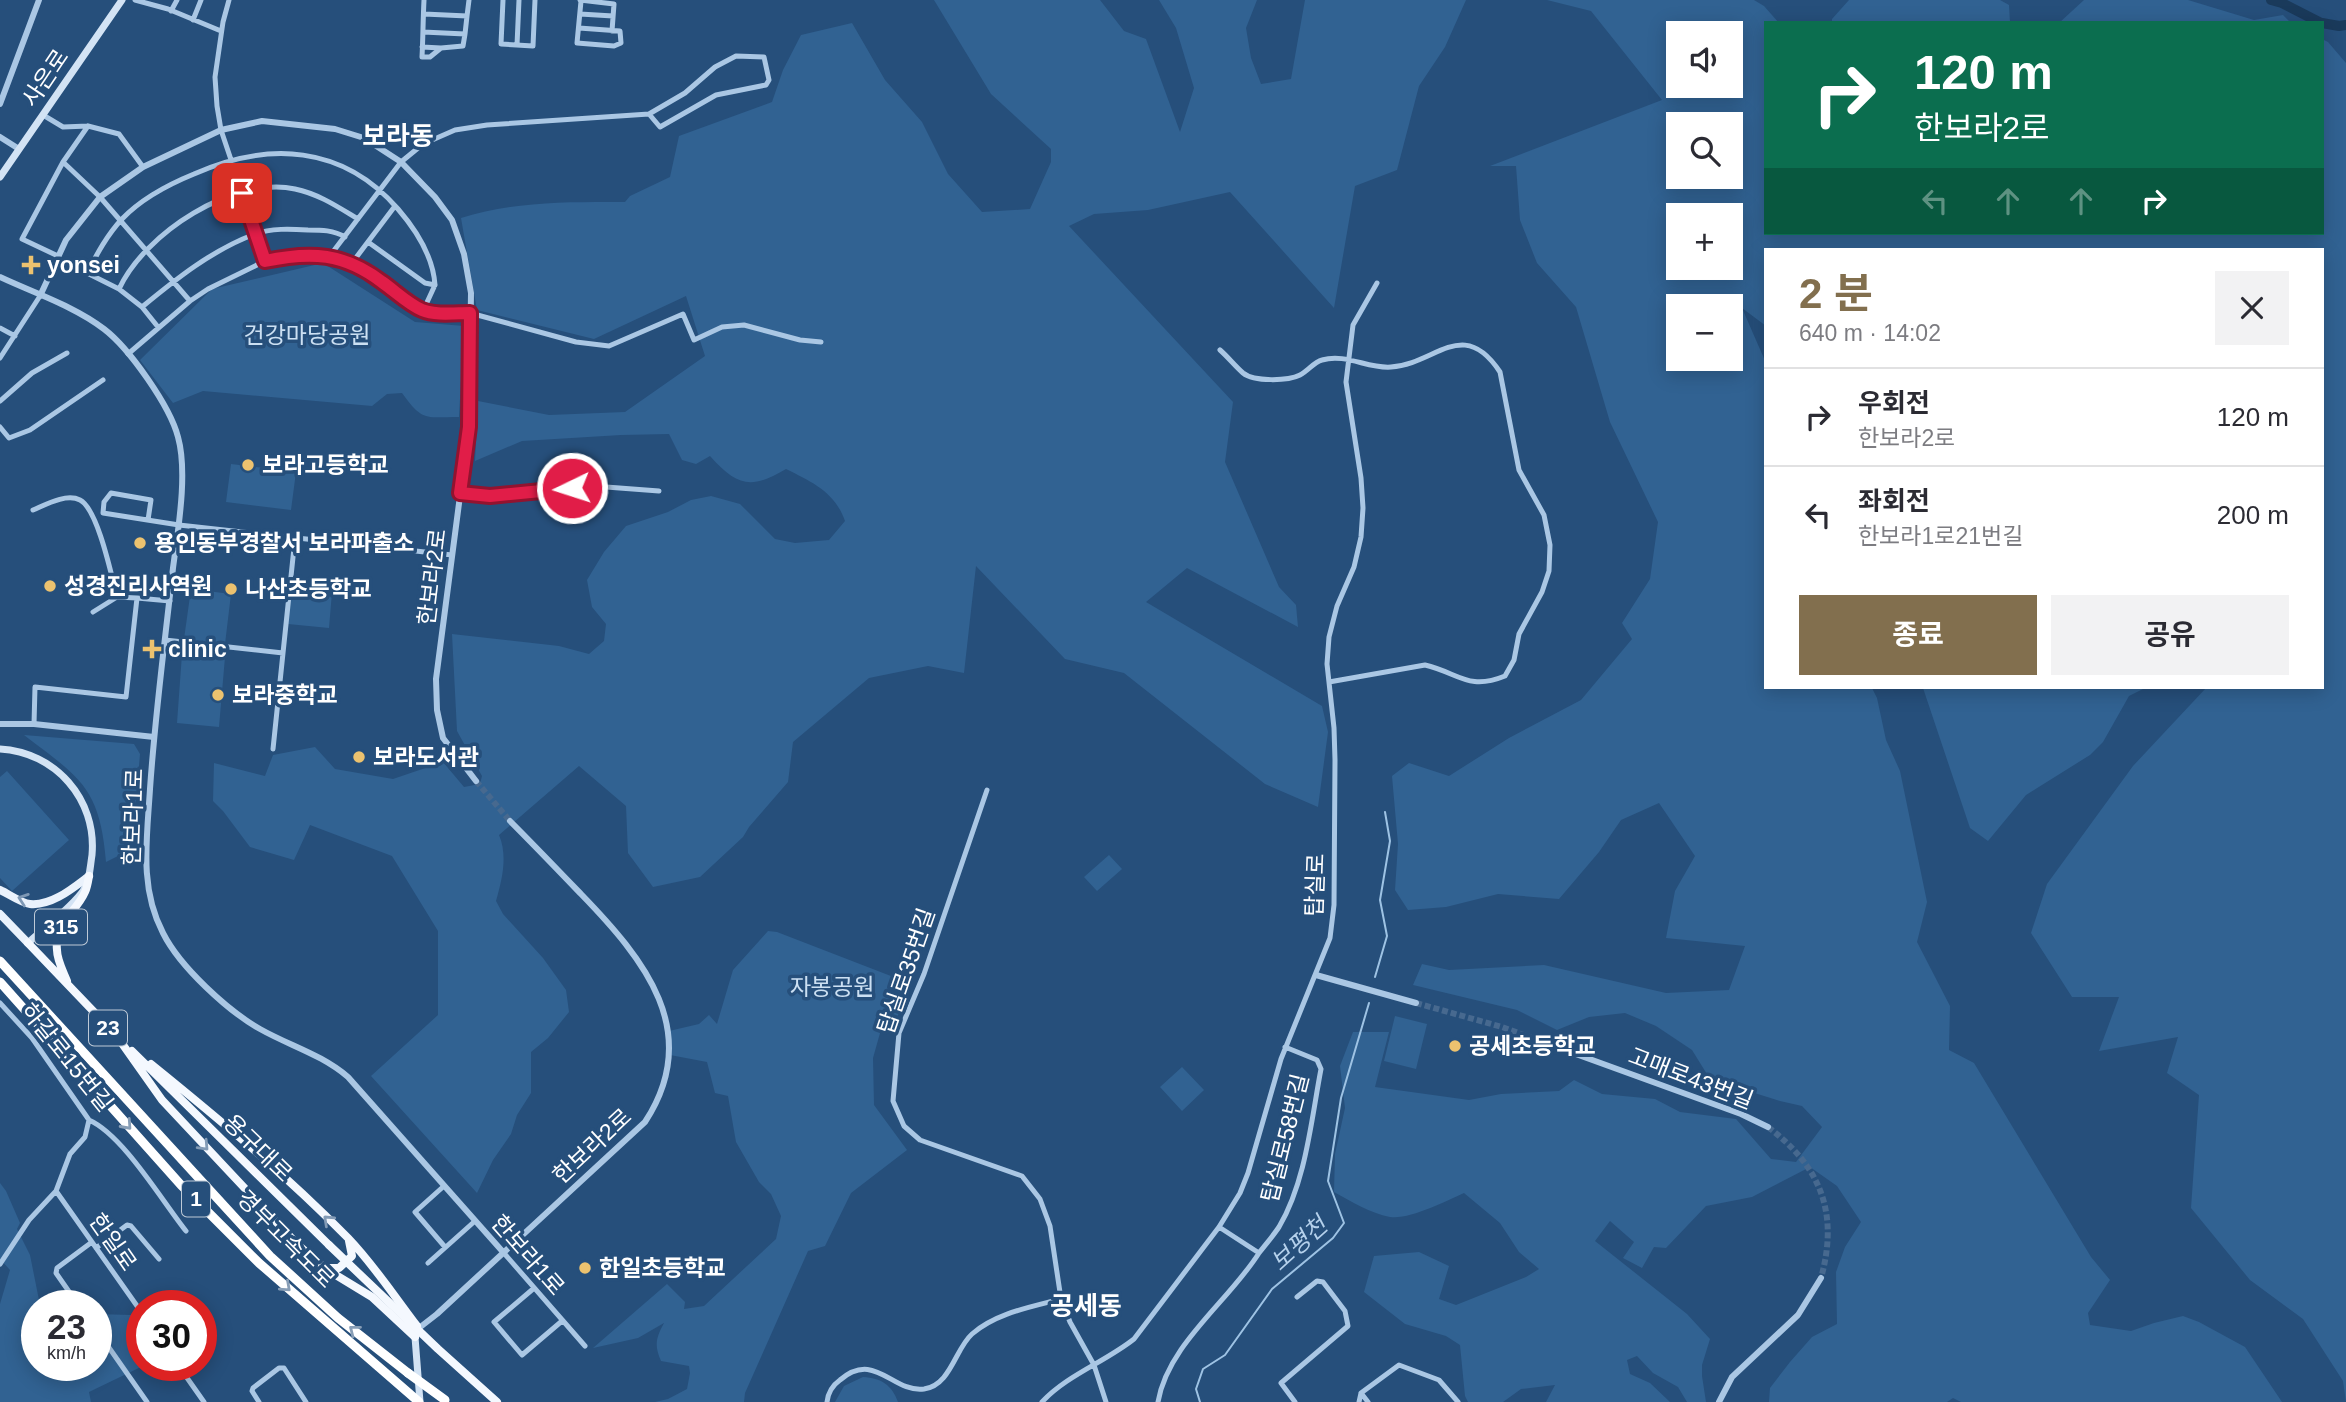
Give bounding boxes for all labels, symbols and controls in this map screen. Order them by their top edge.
map controls [1666,21,1743,371]
button: sound [1666,21,1743,98]
street label: 사은로 [16,44,74,112]
text: 120 m [1914,45,2053,99]
icon: right [1799,49,1890,140]
text: 한보라2로 [1914,110,2050,146]
button: search [1666,112,1743,189]
district label: 보라동 [362,121,434,151]
pin [212,163,272,223]
icon: arrive [223,174,261,212]
icon: left [1916,182,1954,220]
icon: ahead [1989,182,2027,220]
icon: ahead [2062,182,2100,220]
icon: right [2135,182,2173,220]
button: + [1666,203,1743,280]
place label: yonsei [47,252,120,278]
marker: yonsei [21,255,41,275]
text: 2 분 [1799,270,1873,317]
button: close [2215,271,2289,345]
button: − [1666,294,1743,371]
text: 640 m · 14:02 [1799,320,1941,346]
park label: 건강마당공원 [244,322,370,348]
text: 우회전 [1858,388,1930,418]
icon: right [1799,398,1837,436]
text: 120 m [2217,402,2289,432]
text: 한보라2로 [1858,425,1955,451]
position arrow [535,451,609,525]
place label: 보라고등학교 [262,452,389,478]
marker: 보라고등학교 [240,457,256,473]
text: 좌회전 [1858,486,1930,516]
icon: left [1799,496,1837,534]
text: 200 m [2217,500,2289,530]
text: 한보라1로21번길 [1858,523,2023,549]
street label: 한보라2로 [413,527,451,627]
place label: 용인동부경찰서 보라파출소 [154,530,414,556]
marker: 용인동부경찰서 보라파출소 [132,535,148,551]
place label: 성경진리사역원 [64,573,212,599]
place label: 나산초등학교 [245,576,372,602]
marker: 성경진리사역원 [42,578,58,594]
marker: 나산초등학교 [223,581,239,597]
button: 종료 [1799,595,2037,675]
button: 공유 [2051,595,2289,675]
place label: clinic [168,636,227,662]
marker: clinic [142,639,162,659]
place label: 보라중학교 [232,682,338,708]
marker: 보라중학교 [210,687,226,703]
place label: 보라도서관 [373,744,479,770]
marker: 보라도서관 [351,749,367,765]
street label: 한보라1로 [118,768,148,866]
street label: 탑실로 [1301,853,1329,917]
one-way arrow [17,893,30,907]
street label: 탑실로35번길 [872,905,940,1037]
road number: 315 [35,909,87,944]
park label: 자봉공원 [790,974,874,1000]
street label: 하갈로15번길 [16,998,118,1116]
road number: 23 [89,1010,127,1046]
place label: 공세초등학교 [1469,1033,1596,1059]
marker: 공세초등학교 [1447,1038,1463,1054]
street label: 고매로43번길 [1625,1042,1757,1114]
street label: 탑실로58번길 [1256,1071,1314,1205]
street label: 한보라2로 [548,1103,636,1189]
street label: 용구대로 [219,1109,297,1187]
one-way arrow [119,1117,131,1130]
one-way arrow [196,1138,209,1151]
road number: 1 [182,1182,210,1216]
street label: 경부고속도로 [232,1185,340,1293]
street label: 한일로 [84,1209,142,1275]
water label: 보평천 [1265,1209,1334,1276]
street label: 한보라1로 [486,1210,570,1300]
one-way arrow [323,1216,336,1228]
place label: 한일초등학교 [599,1255,726,1281]
marker: 한일초등학교 [577,1260,593,1276]
one-way arrow [278,1279,291,1292]
speed limit sign: 30 [126,1290,217,1381]
district label: 공세동 [1050,1291,1122,1321]
text: 23 [47,1307,86,1346]
one-way arrow [349,1326,362,1339]
text: km/h [47,1343,86,1363]

